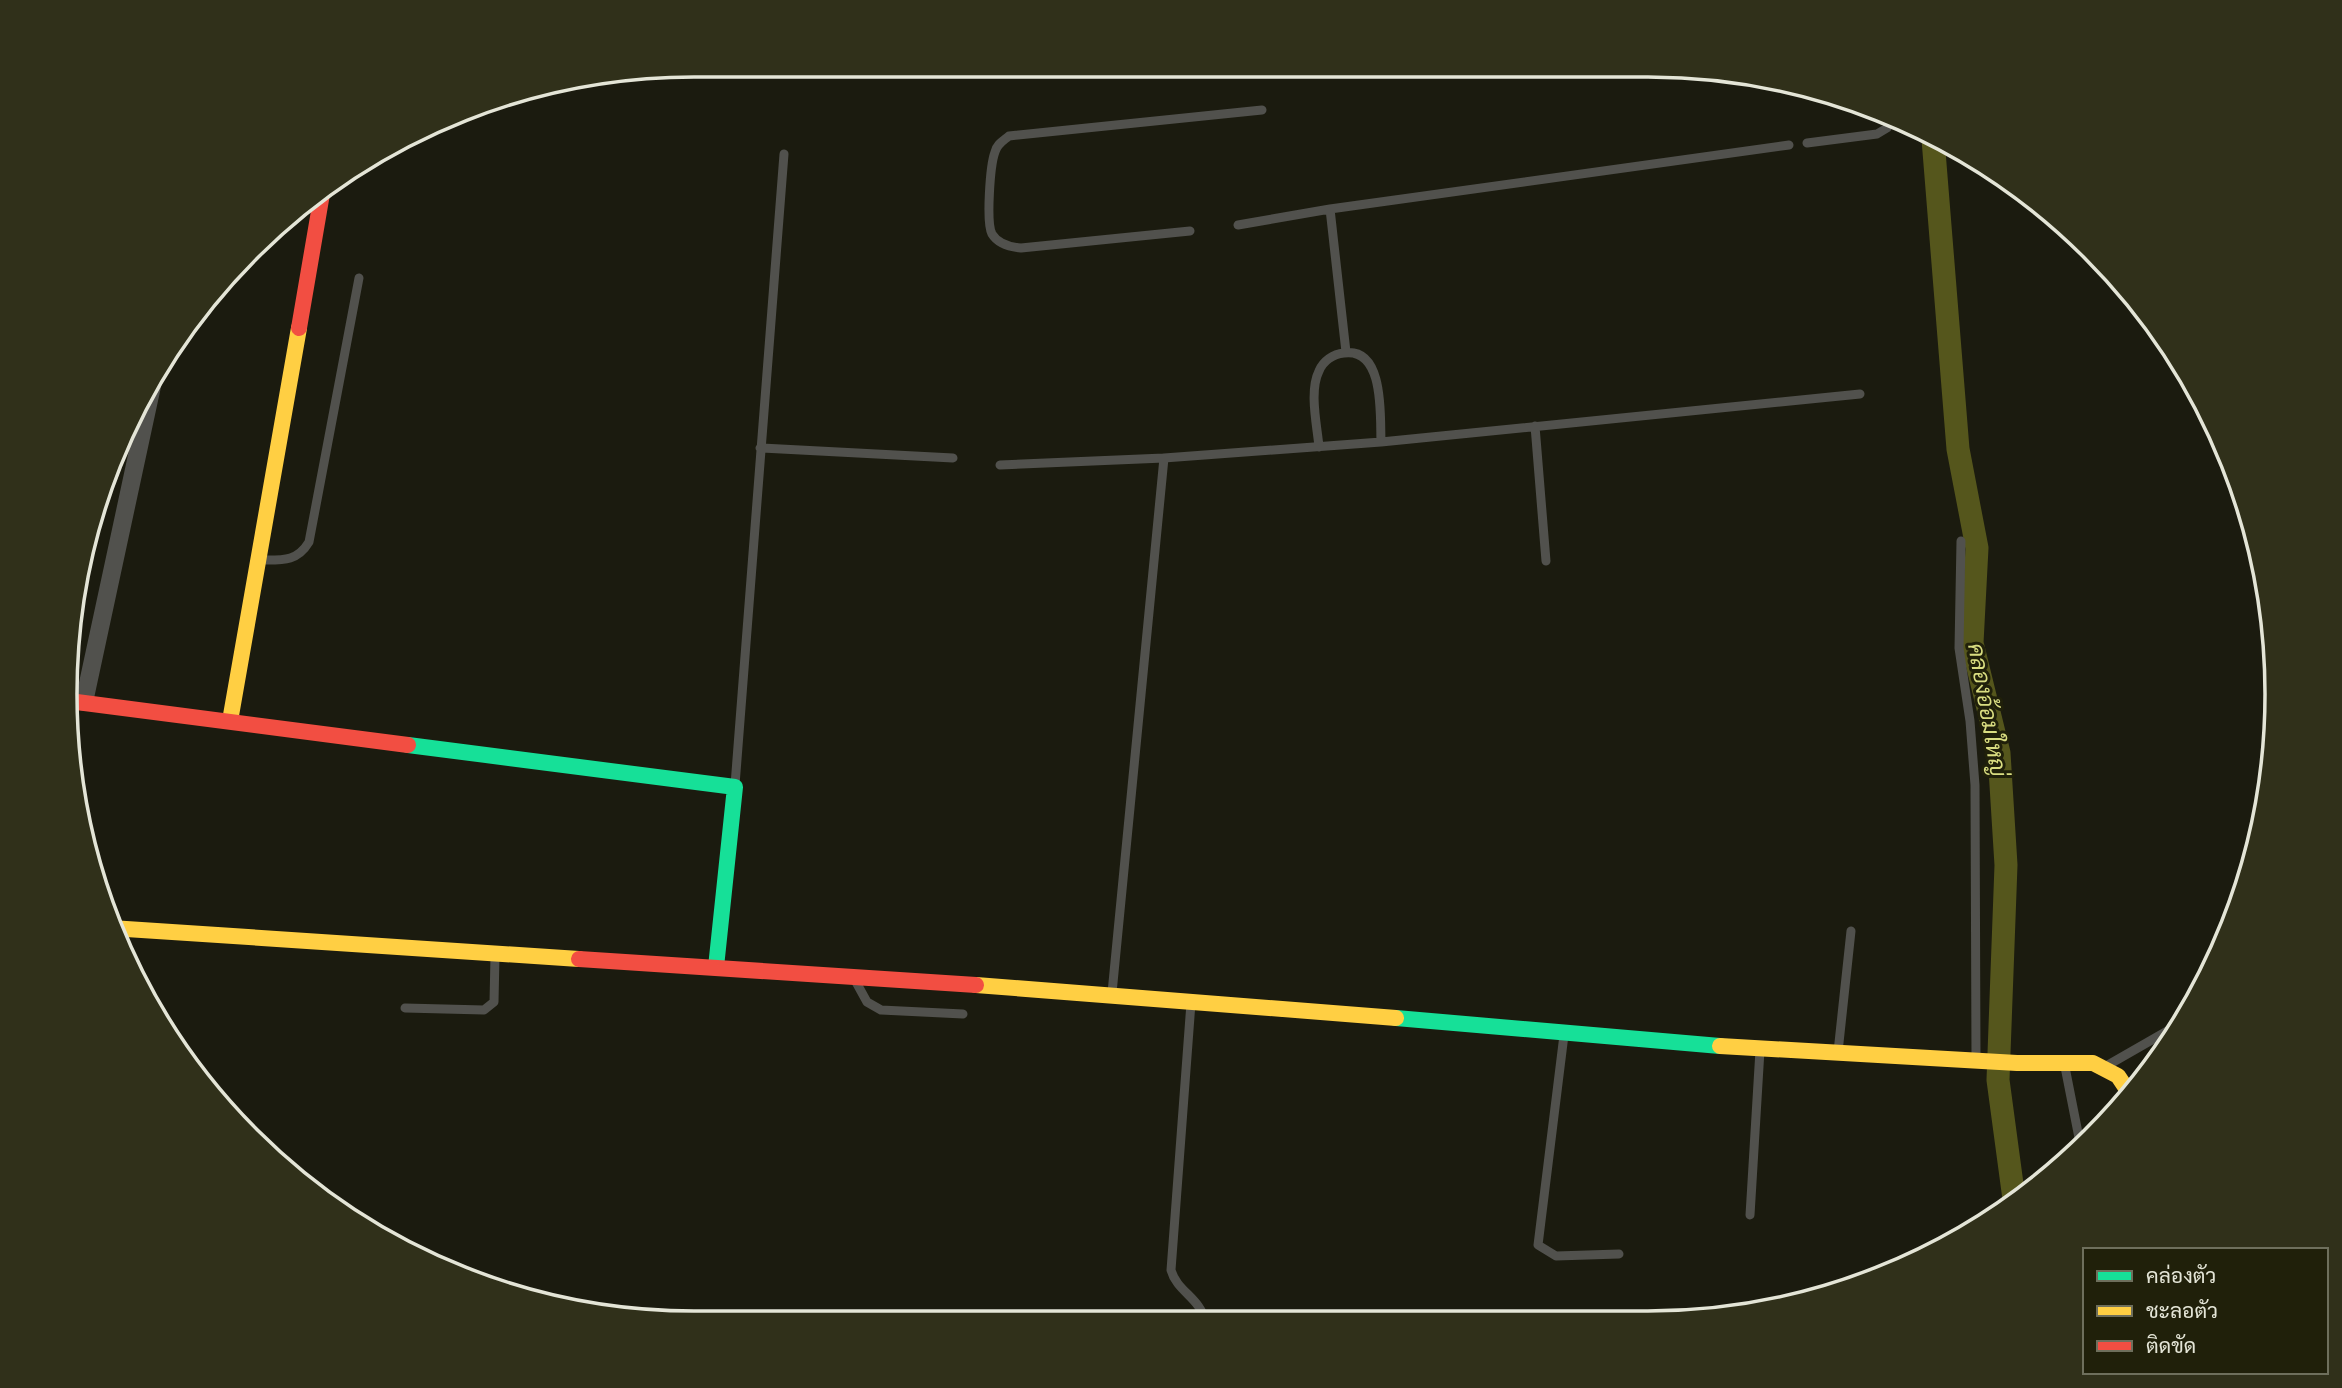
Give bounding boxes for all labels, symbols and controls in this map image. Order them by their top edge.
water label: คลองอ้อมใหญ่ [1962,641,2015,780]
legend [2083,1248,2328,1374]
text: คล่องตัว [2146,1264,2216,1288]
text: ชะลอตัว [2146,1299,2218,1323]
text: ติดขัด [2146,1334,2196,1358]

